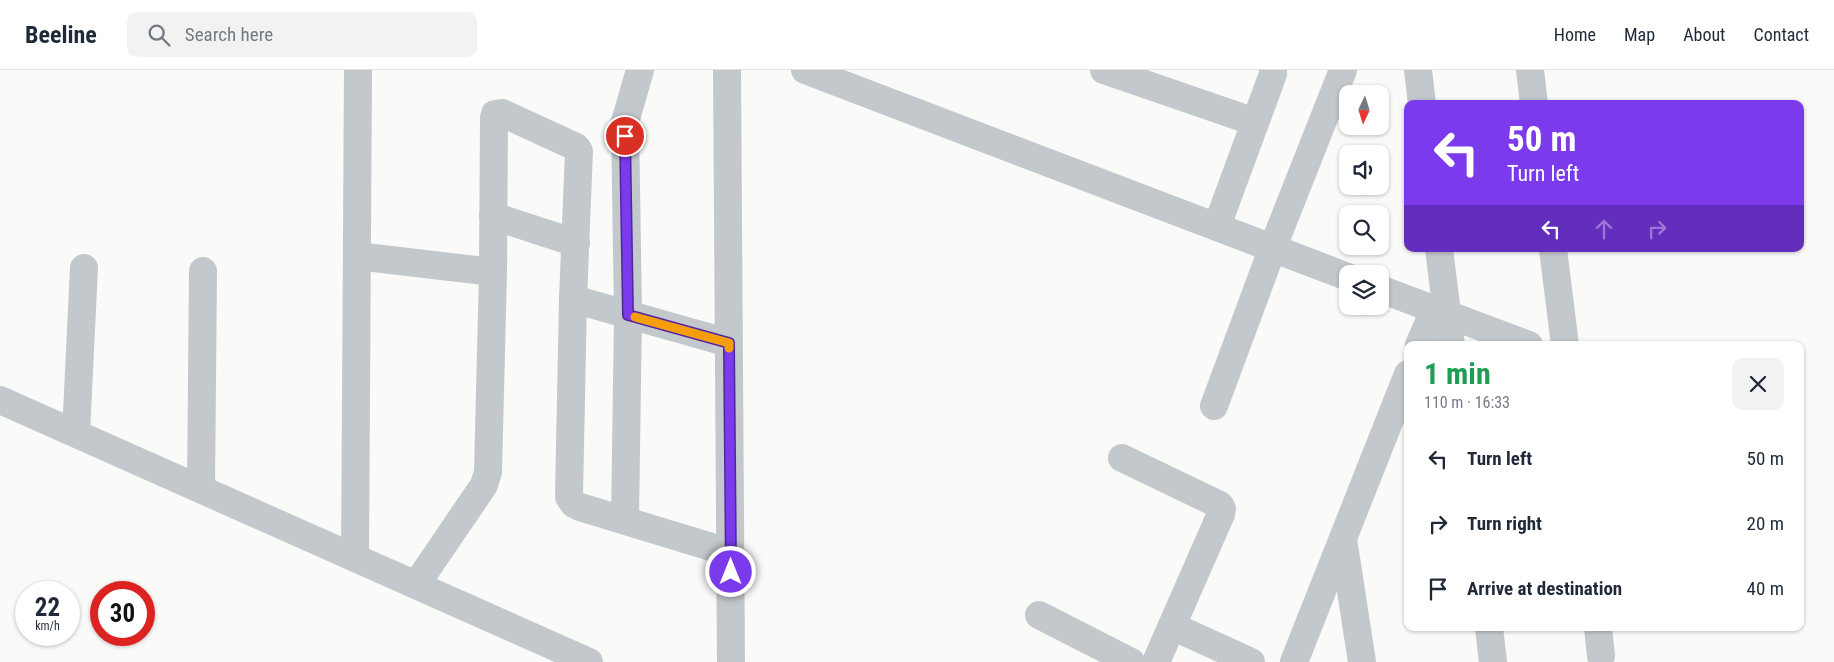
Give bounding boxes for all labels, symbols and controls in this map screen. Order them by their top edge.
search box [127,12,477,57]
text: Beeline [25,21,97,49]
icon: search [145,21,173,49]
text: Search here [185,23,273,46]
text: Home [1554,24,1596,45]
text: Map [1624,24,1655,45]
text: About [1683,24,1725,45]
text: Contact [1753,24,1809,45]
north arrow [1339,85,1389,135]
map controls [1339,85,1389,315]
pin [604,115,646,157]
text: 50 m [1507,119,1576,160]
icon: left [1424,120,1489,185]
icon: arrive [611,122,639,150]
button: sound [1339,145,1389,195]
text: Turn left [1507,161,1579,186]
button: search [1339,205,1389,255]
icon: left [1537,215,1565,243]
icon: ahead [1590,215,1618,243]
icon: right [1643,215,1671,243]
button: layers [1339,265,1389,315]
text: 1 min [1424,356,1491,391]
button: close [1732,358,1784,410]
text: 110 m · 16:33 [1424,393,1510,412]
icon: left [1424,445,1452,473]
text: Turn left [1467,447,1532,470]
text: 50 m [1747,447,1784,470]
icon: right [1424,510,1452,538]
text: Turn right [1467,512,1542,535]
text: 20 m [1747,512,1784,535]
position arrow [704,545,756,597]
icon: arrive [1424,575,1452,603]
text: Arrive at destination [1467,577,1622,600]
text: 40 m [1747,577,1784,600]
speed limit sign: 30 [90,581,155,646]
text: 22 [35,593,60,622]
text: km/h [35,619,60,633]

